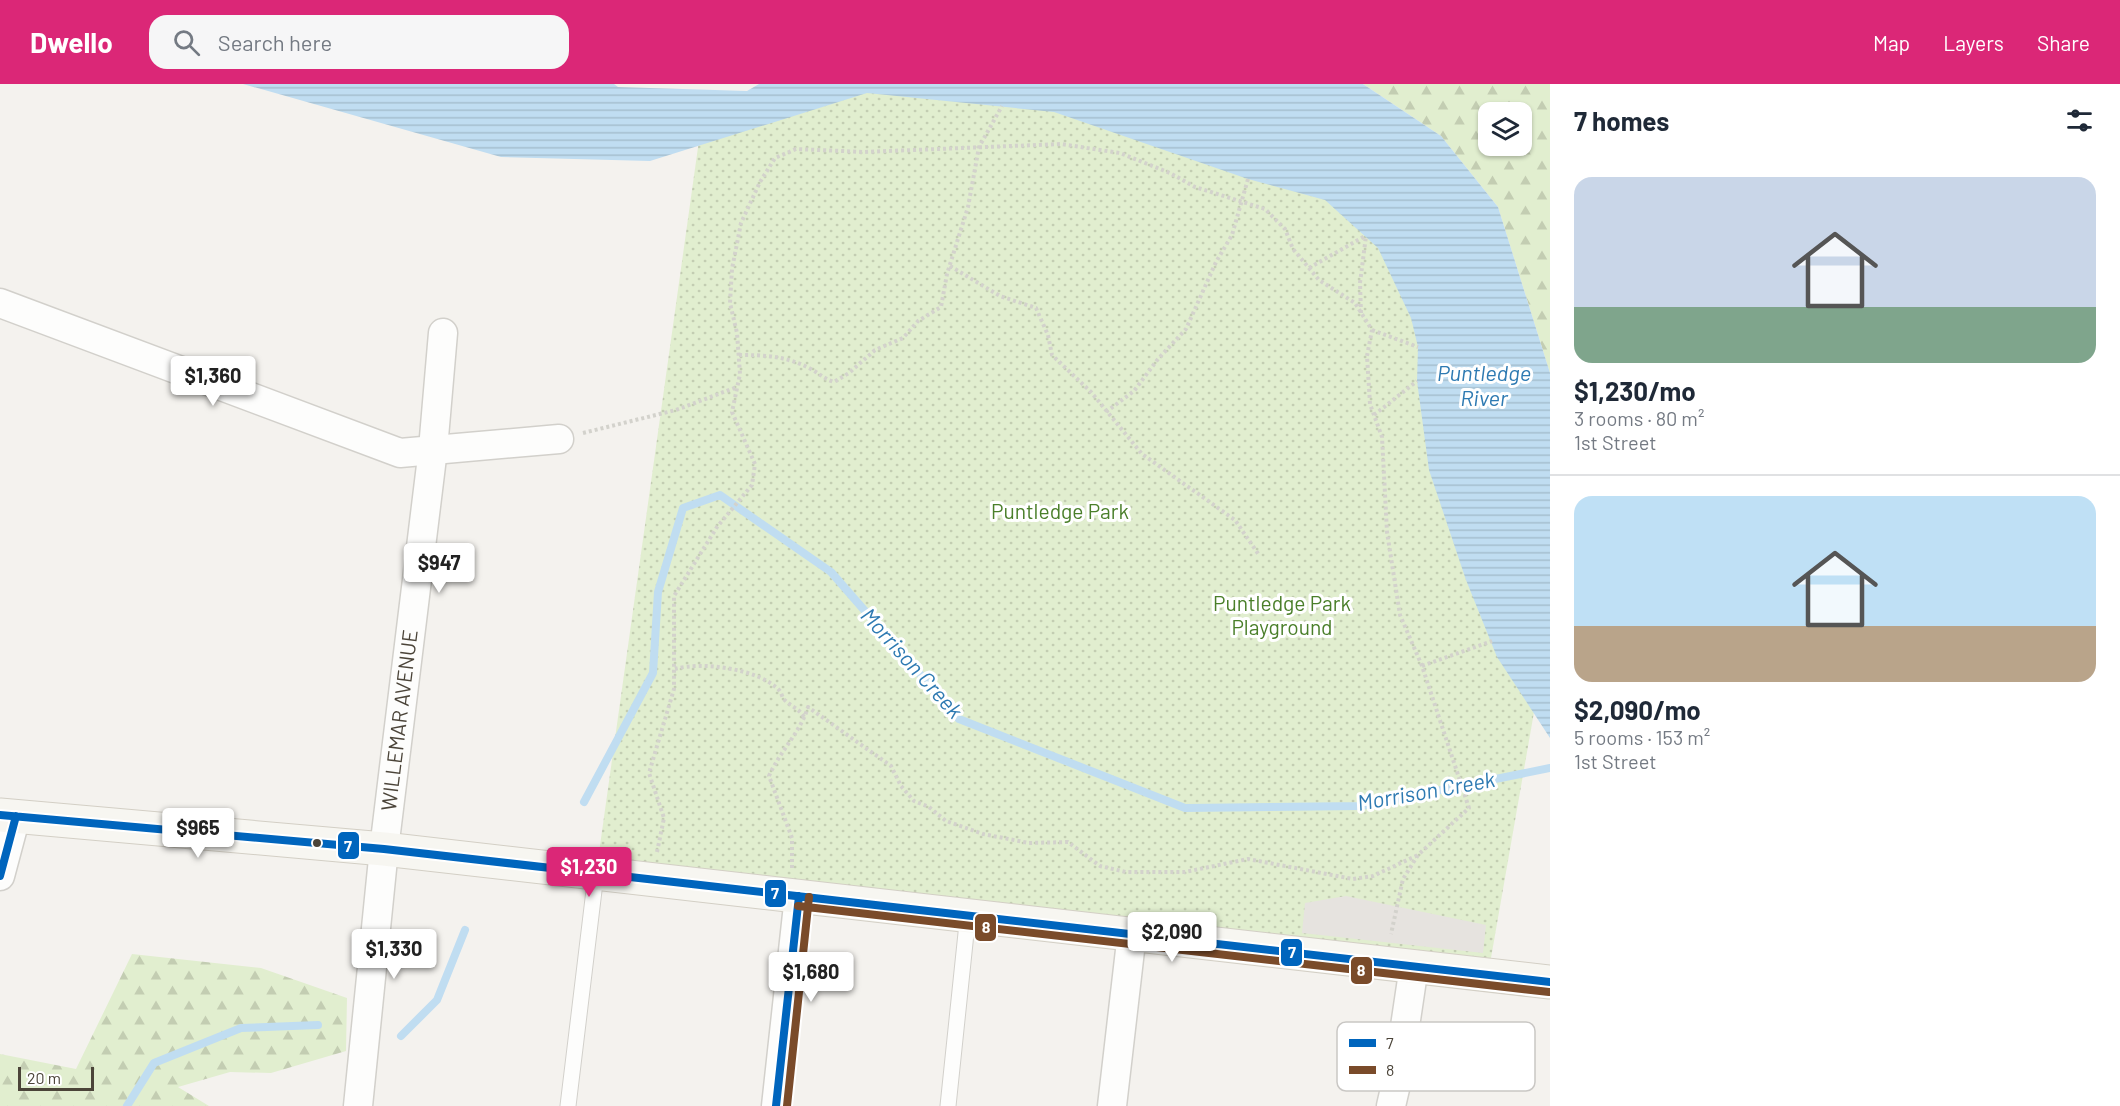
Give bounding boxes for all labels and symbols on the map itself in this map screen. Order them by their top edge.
pin: $1,360 [164,356,262,407]
water label: Puntledge River [1437,359,1531,410]
park label: Puntledge Park [991,498,1129,523]
pin: $947 [403,543,475,594]
park label: Puntledge Park Playground [1213,590,1351,639]
water label: Morrison Creek [856,602,969,723]
street label: WILLEMAR AVENUE [375,628,422,812]
water label: Morrison Creek [1355,765,1497,815]
pin: $965 [162,808,234,859]
line badge: 7 [337,831,360,860]
text: 7 [344,836,352,855]
unlabelled marker [311,837,323,849]
pin: $1,230 [540,847,638,898]
line badge: 7 [764,879,787,908]
text: 7 [771,883,779,902]
pin: $2,090 [1123,912,1221,963]
line badge: 8 [974,913,997,942]
text: 8 [982,917,991,936]
pin: $1,330 [345,929,443,980]
line badge: 7 [1280,938,1303,967]
text: 7 [1288,942,1296,961]
pin: $1,680 [762,952,860,1003]
line badge: 8 [1350,956,1373,985]
text: 8 [1357,960,1366,979]
legend [1337,1022,1535,1091]
text: 7 [1386,1033,1394,1052]
text: 8 [1386,1060,1394,1079]
scale bar [18,1064,94,1092]

